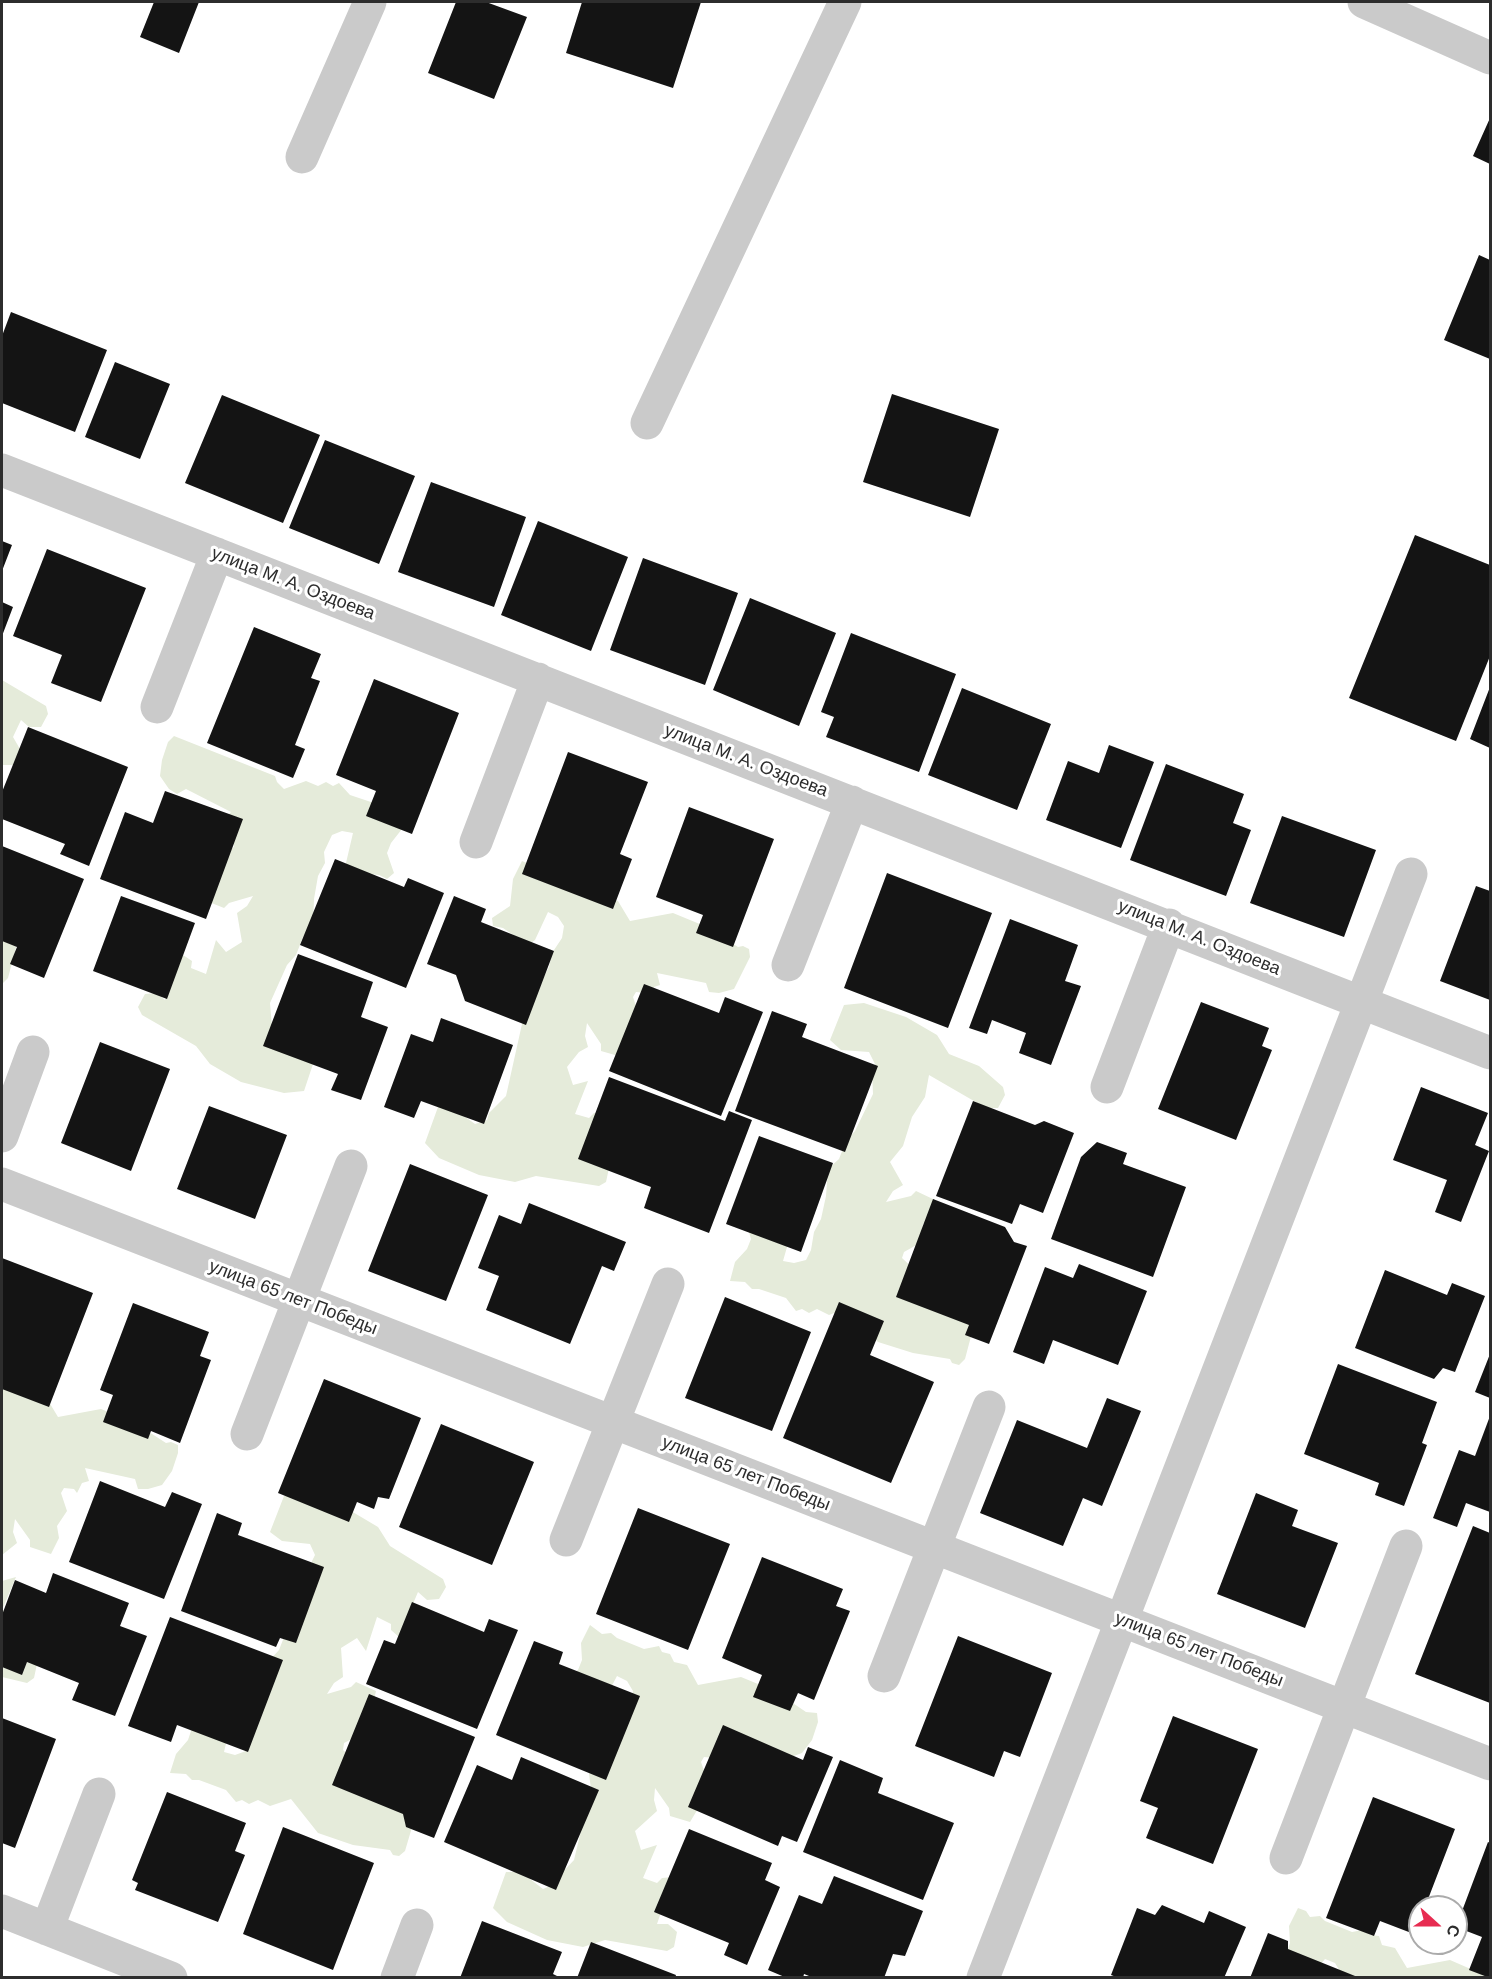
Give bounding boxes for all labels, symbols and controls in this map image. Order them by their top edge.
street label: улица М. А. Оздоева [208,543,378,625]
street label: улица М. А. Оздоева [661,720,831,802]
street label: улица М. А. Оздоева [1115,896,1283,980]
street label: улица 65 лет Победы [206,1256,380,1340]
street label: улица 65 лет Победы [659,1432,833,1516]
street label: улица 65 лет Победы [1112,1608,1286,1692]
north arrow [1408,1895,1468,1955]
text: С [1443,1922,1463,1939]

